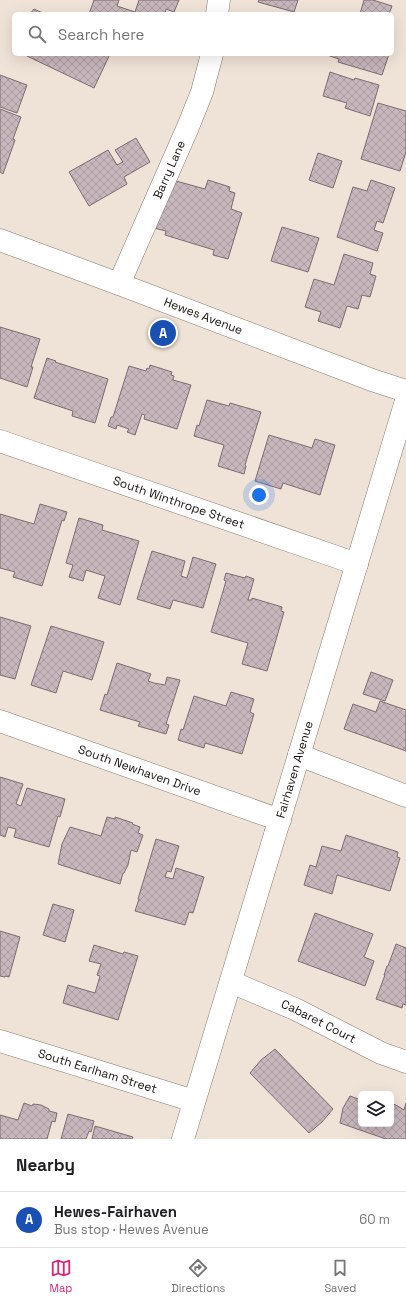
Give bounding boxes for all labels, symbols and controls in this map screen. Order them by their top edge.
search box [12,12,394,56]
icon: search [26,23,48,45]
text: Search here [58,25,144,44]
street label: Barry Lane [149,138,189,201]
street label: Hewes Avenue [162,293,244,337]
pin: A [150,318,176,348]
street label: South Winthrope Street [111,473,247,533]
your location [249,485,269,505]
street label: Fairhaven Avenue [272,719,317,820]
street label: South Newhaven Drive [76,741,203,799]
street label: Cabaret Court [279,996,359,1047]
street label: South Earlham Street [36,1045,159,1097]
map controls [358,1091,394,1127]
button: layers [358,1091,394,1127]
text: Nearby [16,1154,75,1176]
text: Hewes-Fairhaven [54,1202,177,1221]
text: A [25,1211,33,1228]
text: 60 m [359,1211,390,1228]
text: Bus stop · Hewes Avenue [54,1221,209,1238]
tab: Map [50,1257,72,1295]
tab: Directions [171,1257,225,1295]
tab: Saved [324,1257,356,1295]

